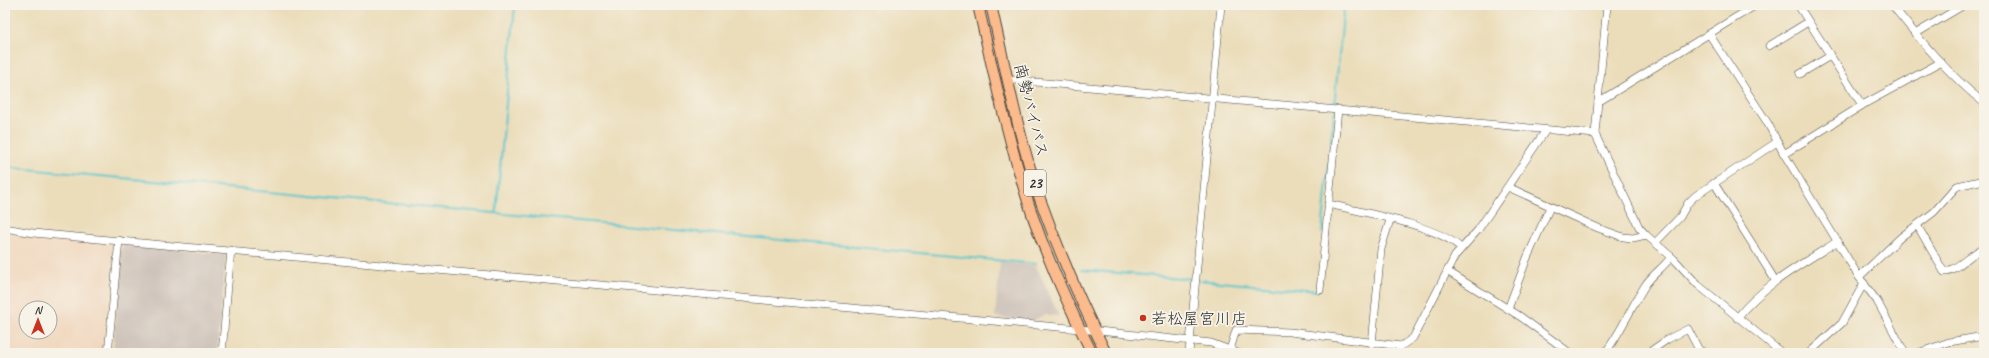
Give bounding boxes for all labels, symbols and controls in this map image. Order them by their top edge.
street label: 南勢バイパス [1010,61,1052,159]
road number: 23 [1024,170,1046,196]
north arrow [18,300,58,340]
text: N [35,303,44,317]
place label: 若松屋宮川店 [1151,309,1247,329]
marker: 若松屋宮川店 [1138,313,1148,323]

